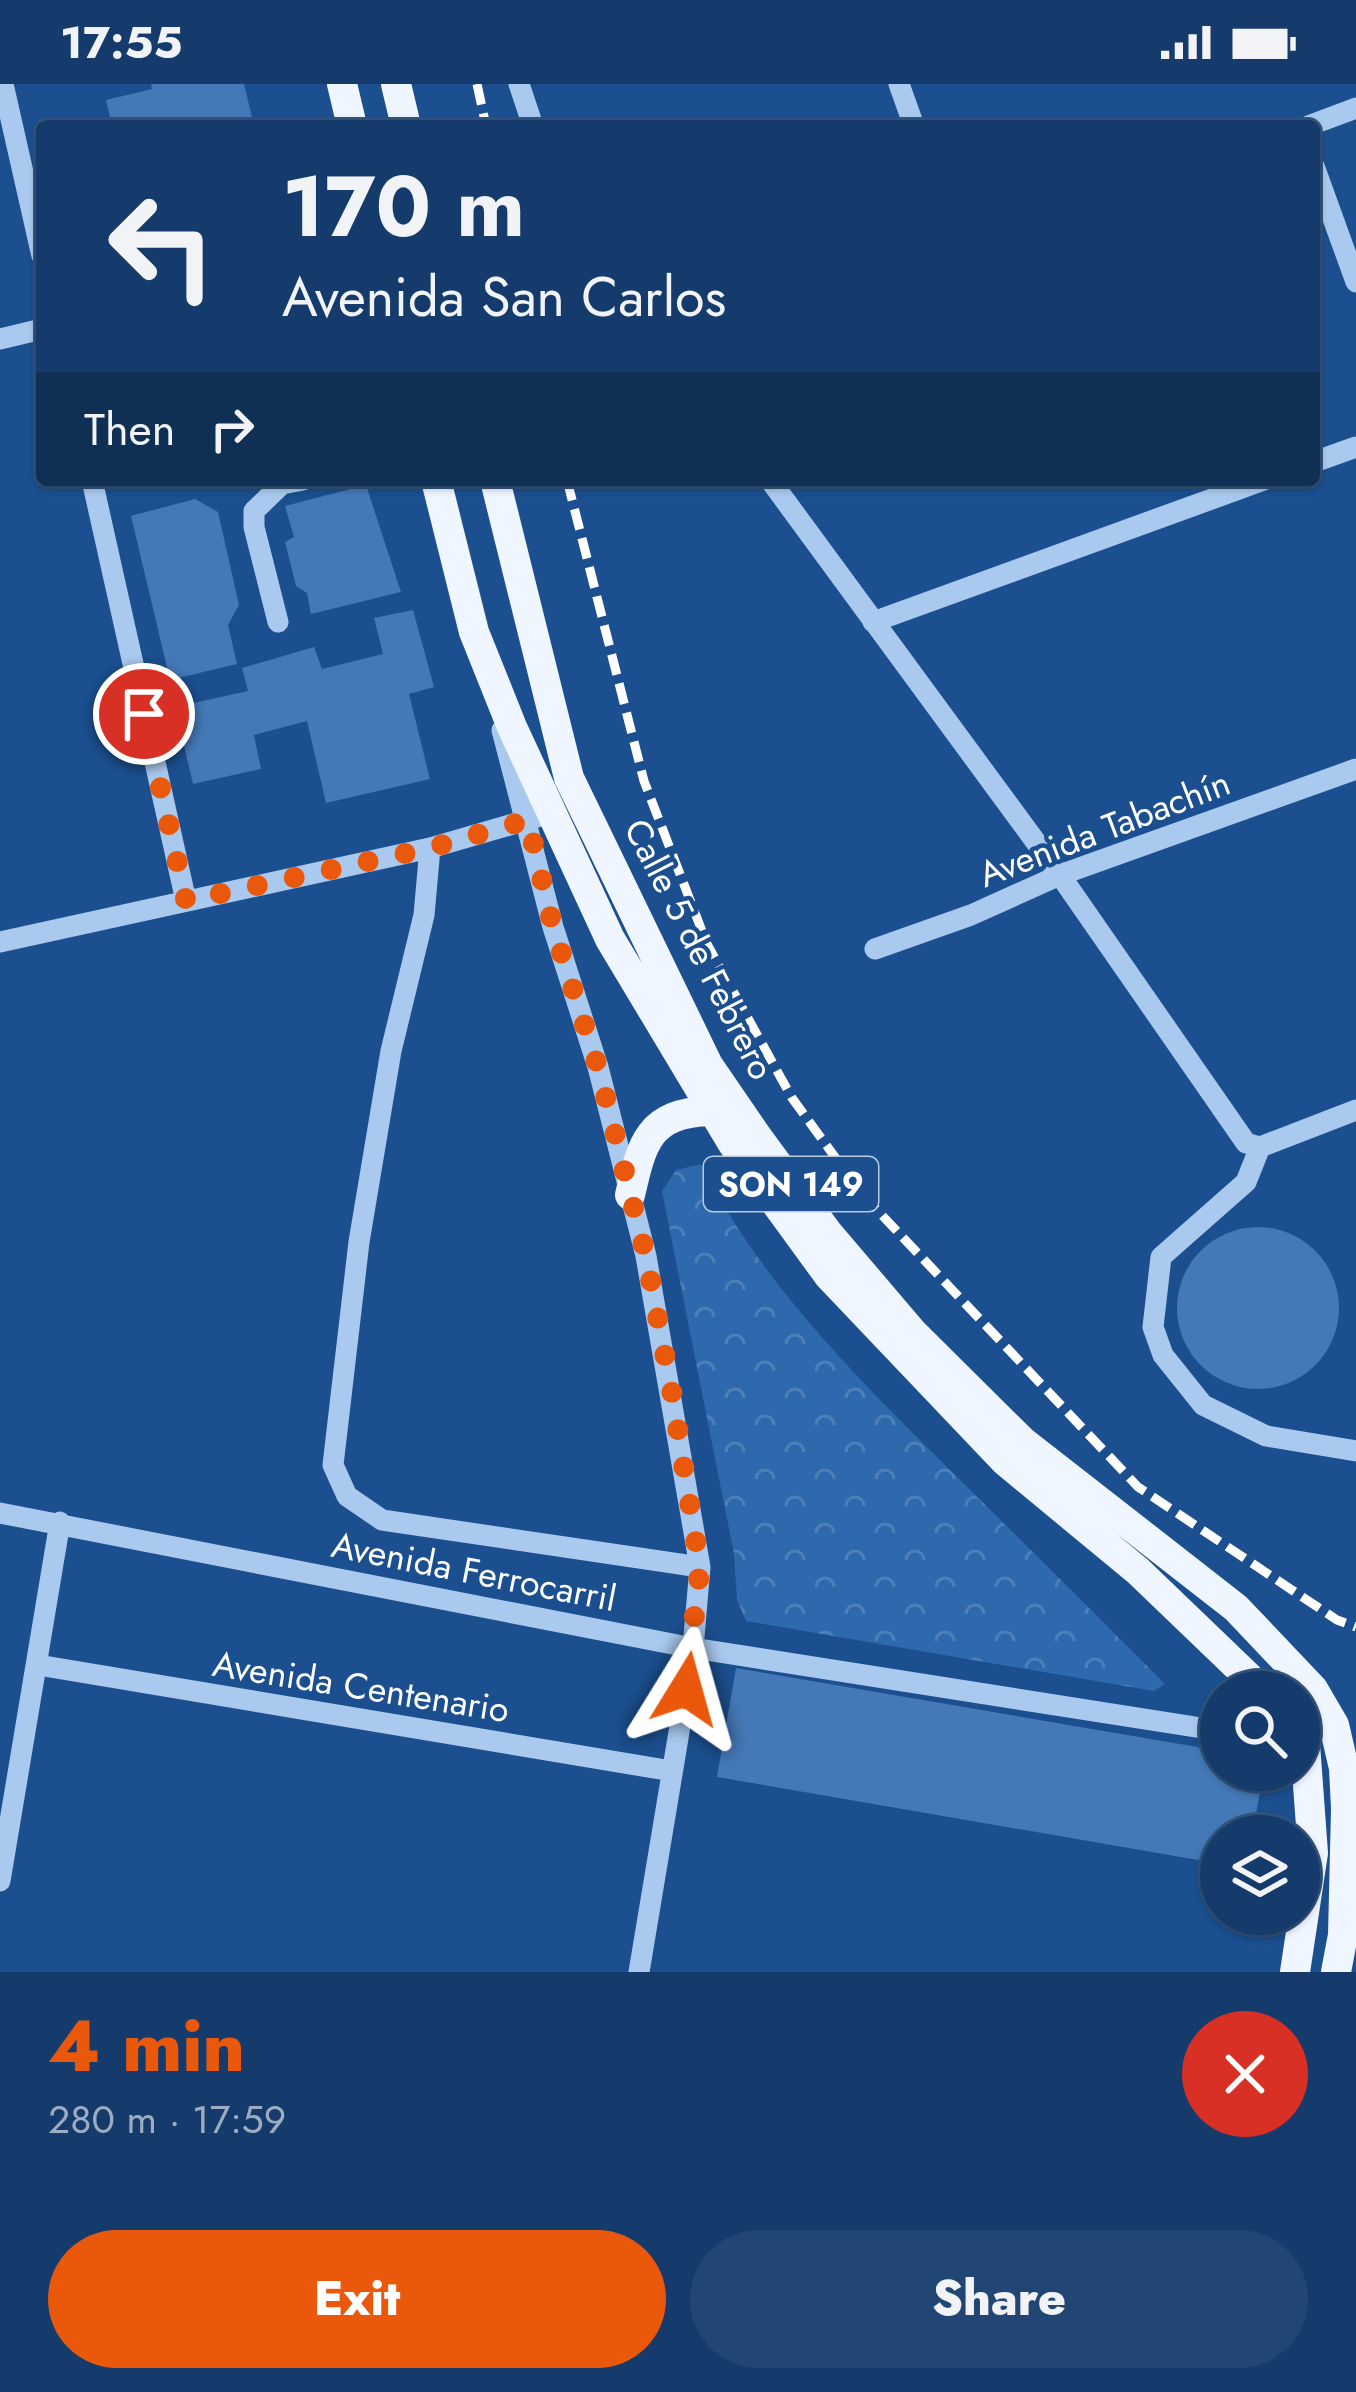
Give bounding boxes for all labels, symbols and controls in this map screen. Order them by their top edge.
text: 17:55 [60,10,183,75]
text: 170 m [282,146,525,268]
icon: left [84,168,240,324]
text: Avenida San Carlos [282,258,726,336]
icon: right [199,396,265,462]
text: Then [84,397,175,462]
pin [93,663,195,765]
icon: arrive [111,681,177,747]
street label: Avenida Tabachín [971,756,1237,900]
street label: Calle 5 de Febrero [612,809,788,1089]
road number: SON 149 [704,1157,878,1211]
street label: Avenida Ferrocarril [327,1518,621,1624]
position arrow [623,1626,749,1752]
street label: Avenida Centenario [209,1637,513,1735]
map controls [1200,1671,1320,1935]
button: search [1200,1671,1320,1791]
button: layers [1200,1815,1320,1935]
text: 4 min [48,1994,245,2098]
button: close [1182,2011,1308,2137]
text: 280 m · 17:59 [48,2091,286,2148]
button: Exit [48,2230,666,2368]
button: Share [690,2230,1308,2368]

